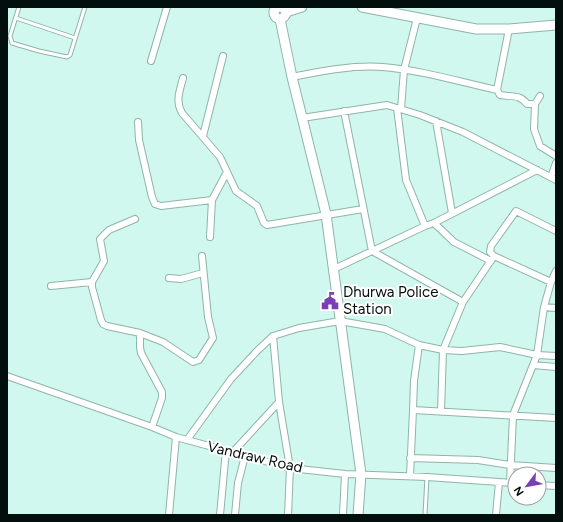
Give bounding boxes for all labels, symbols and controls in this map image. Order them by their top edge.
place label: Dhurwa Police Station [343,283,438,318]
public building icon: Dhurwa Police Station [320,291,340,311]
street label: Vandraw Road [206,437,304,477]
north arrow [507,466,547,506]
text: N [511,484,527,498]

